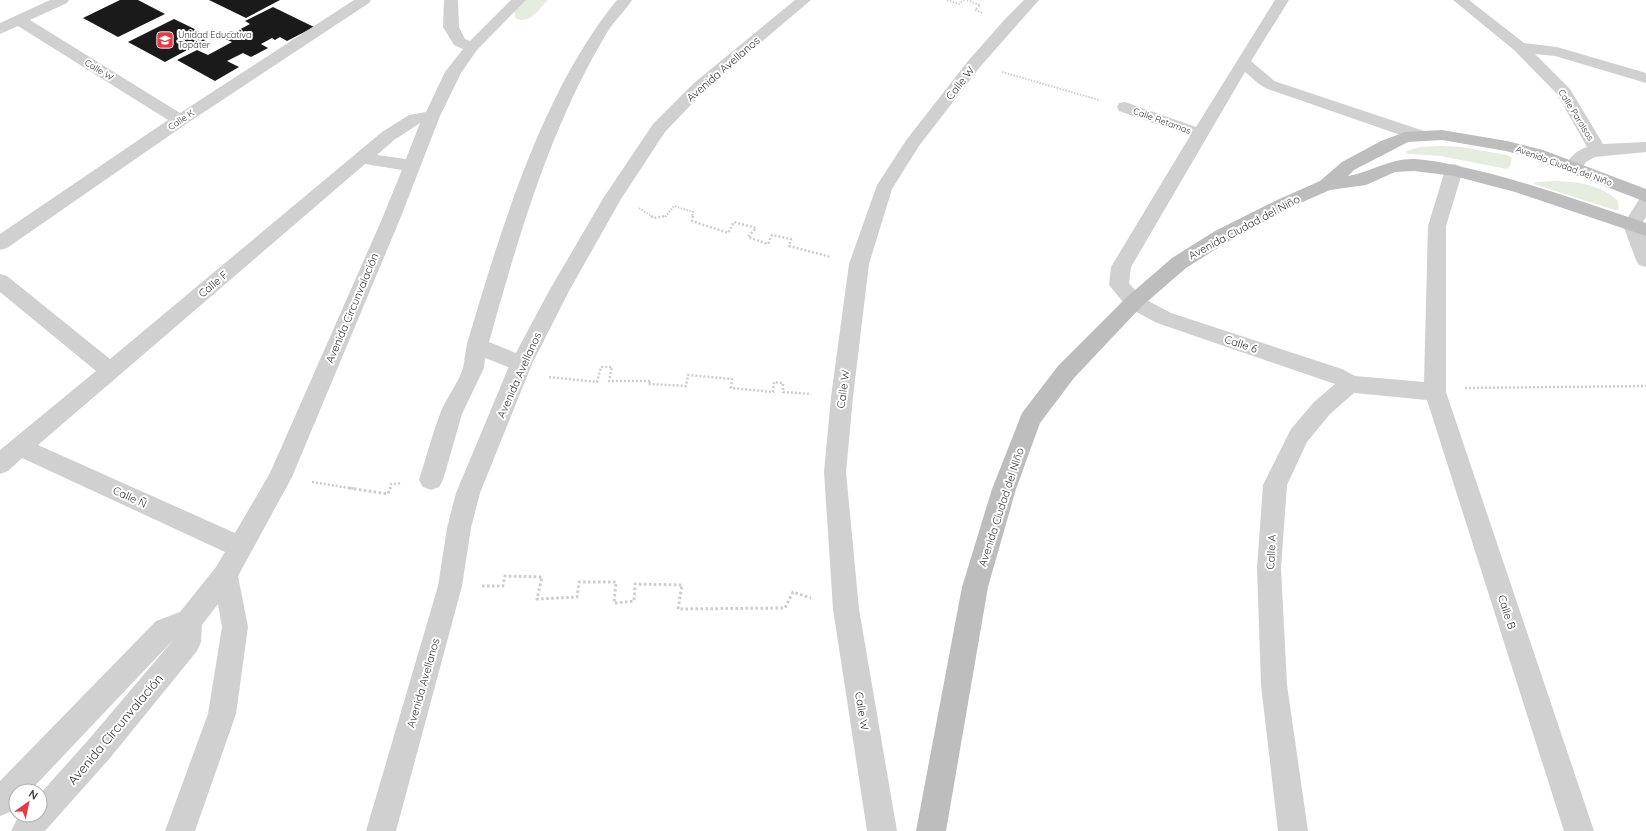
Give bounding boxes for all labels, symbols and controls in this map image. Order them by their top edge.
place label: Unidad Educativa Topáter [178,29,251,50]
school or university icon: Unidad Educativa Topáter [155,30,175,50]
street label: Avenida Avellanos [683,33,763,105]
street label: Calle W [83,57,116,83]
street label: Calle W [943,63,978,103]
street label: Calle Paraisos [1556,87,1597,142]
street label: Calle Retamas [1132,105,1192,136]
street label: Calle K [166,107,196,132]
street label: Avenida Ciudad del Niño [1514,143,1614,188]
street label: Avenida Ciudad del Niño [1186,191,1303,262]
street label: Avenida Circunvalación [322,251,382,365]
street label: Calle F [195,268,231,300]
street label: Avenida Avellanos [494,330,544,420]
street label: Calle 6 [1223,332,1259,356]
street label: Calle W [834,369,852,409]
street label: Avenida Ciudad del Niño [975,445,1027,568]
street label: Calle Ñ [111,483,149,511]
street label: Calle A [1263,534,1279,570]
street label: Calle B [1495,593,1519,631]
street label: Avenida Avellanos [404,637,442,729]
street label: Avenida Circunvalación [64,670,166,788]
street label: Calle W [852,691,872,732]
north arrow [8,783,48,823]
text: N [26,787,41,803]

